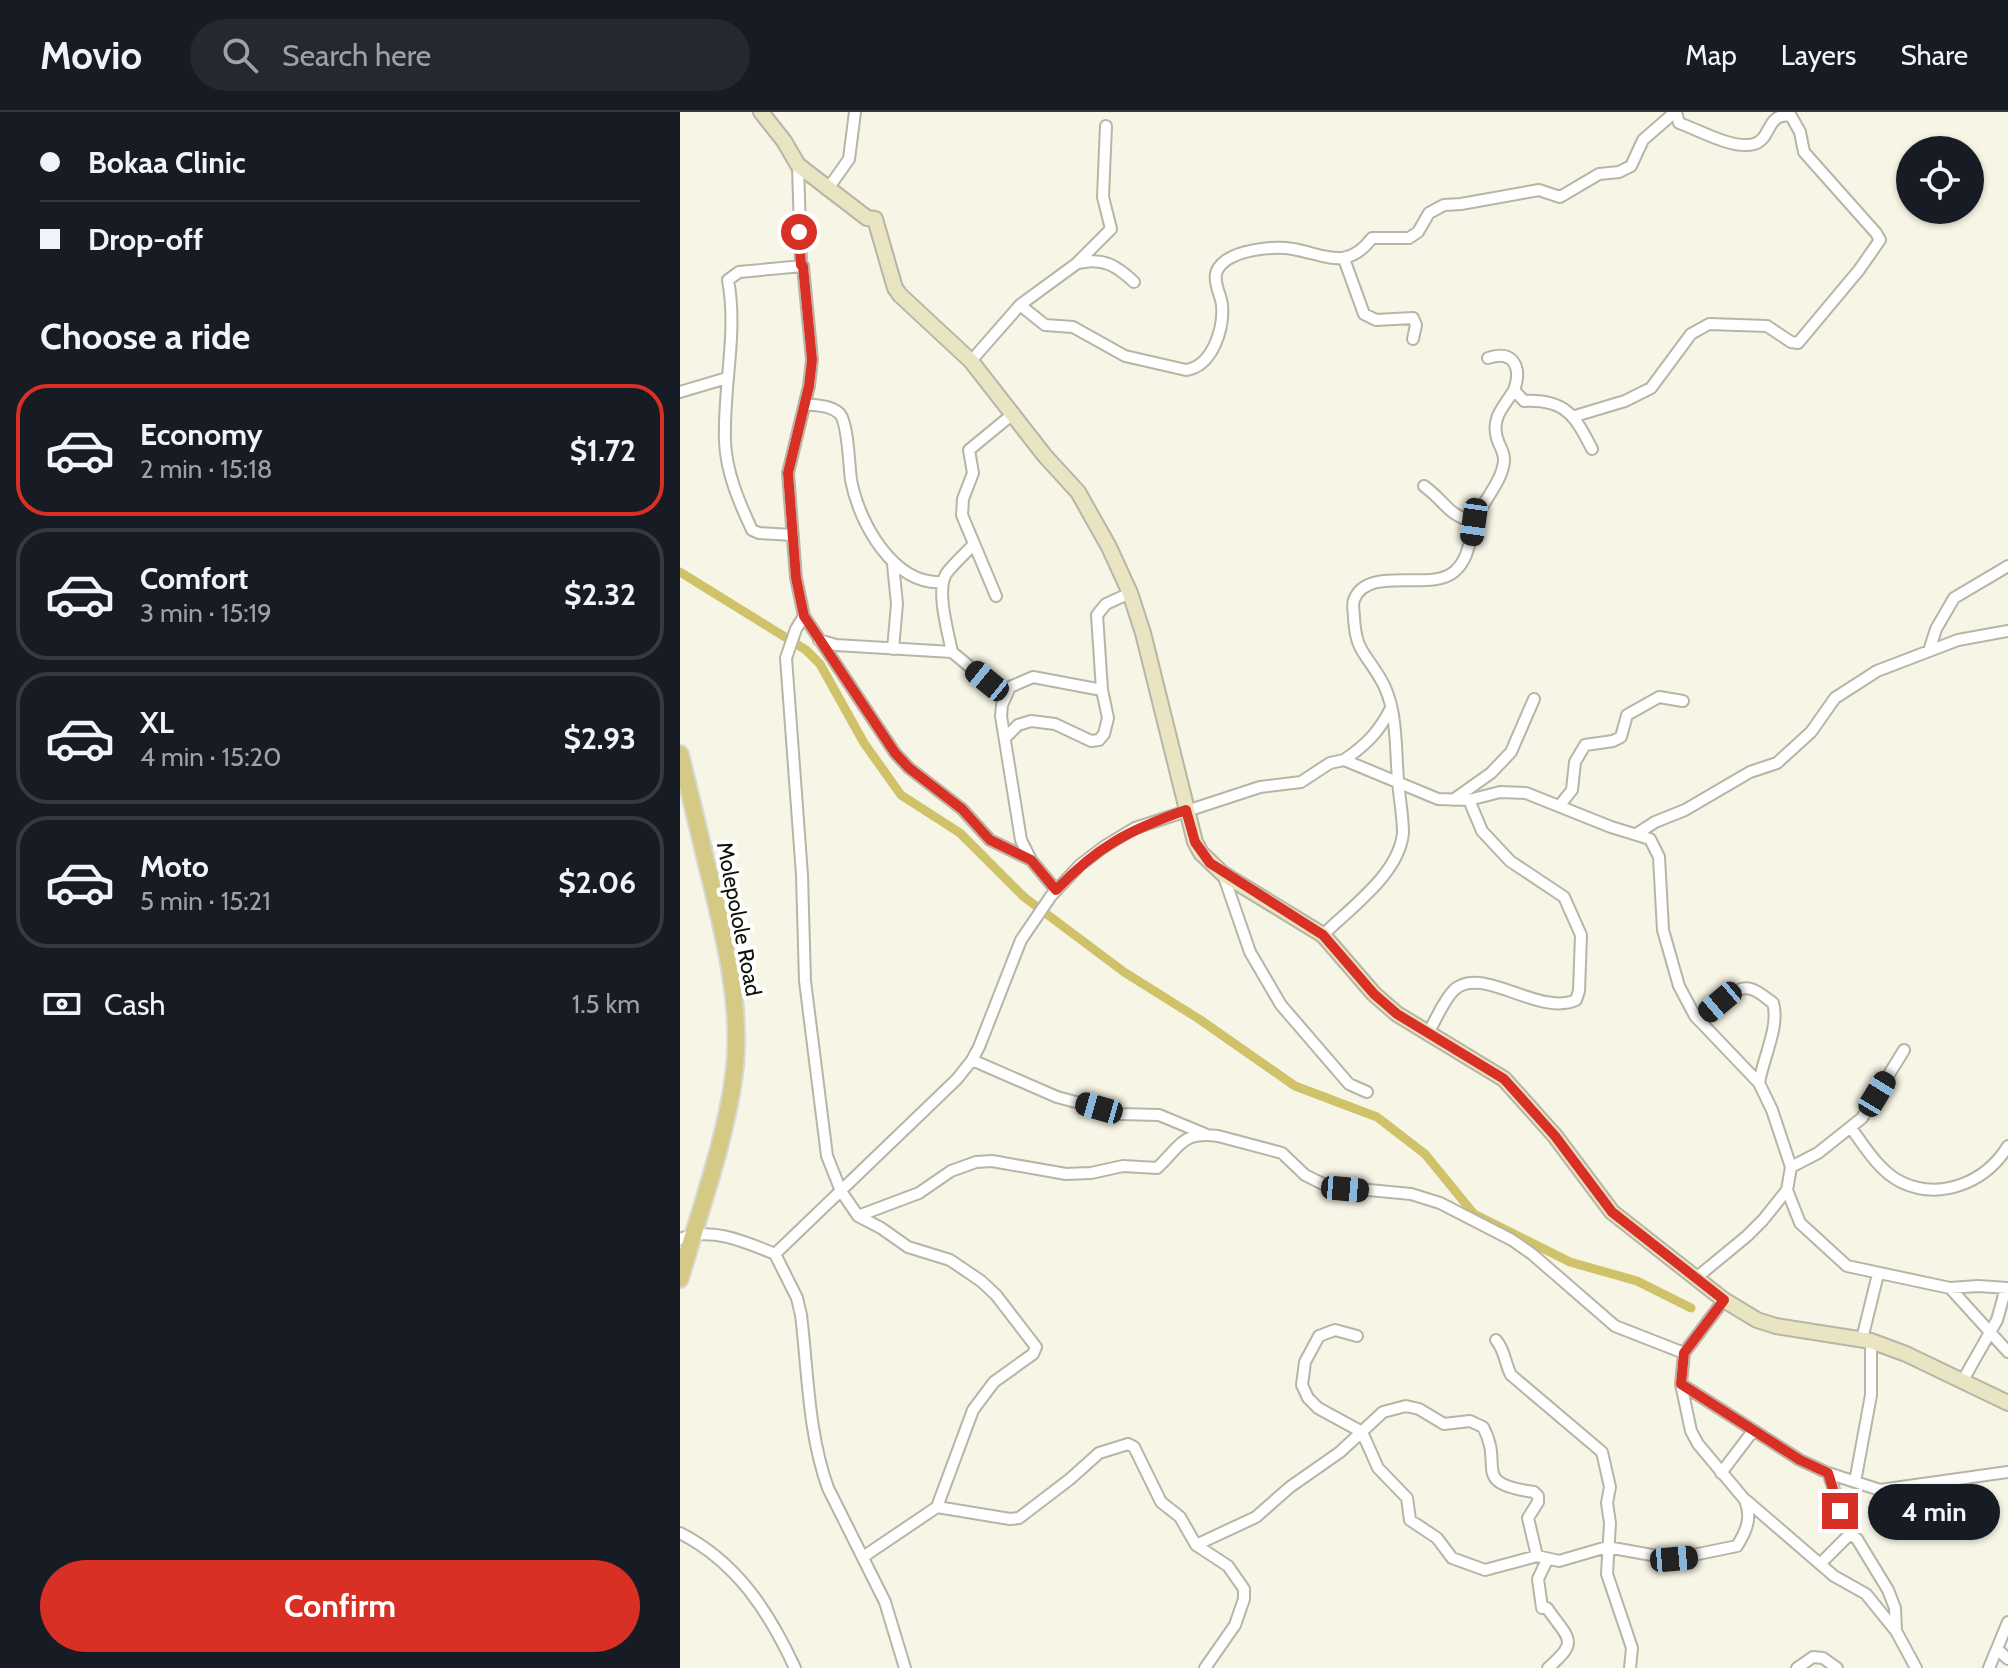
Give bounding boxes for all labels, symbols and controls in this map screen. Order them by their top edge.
search box [190,19,750,91]
text: Movio [40,32,142,79]
icon: search [218,33,262,77]
text: Search here [282,37,431,74]
text: Map [1685,38,1737,72]
text: Layers [1781,38,1856,72]
text: Share [1900,38,1968,72]
map controls [1896,136,1984,224]
button: locate [1896,136,1984,224]
text: Bokaa Clinic [88,144,246,181]
route start [781,214,817,250]
text: Drop-off [88,221,203,258]
text: Choose a ride [40,314,250,358]
icon: car [44,414,116,486]
text: Economy [140,416,263,453]
text: $1.72 [570,432,636,469]
text: 2 min · 15:18 [140,453,272,485]
car [1459,497,1489,547]
icon: car [44,558,116,630]
text: Comfort [140,560,248,597]
text: $2.32 [564,576,636,613]
text: 3 min · 15:19 [140,597,272,629]
car [961,657,1013,705]
icon: car [44,702,116,774]
text: XL [140,704,174,741]
text: $2.93 [563,720,636,757]
text: 4 min · 15:20 [140,741,281,773]
street label: Molepolole Road [711,840,767,998]
icon: car [44,846,116,918]
text: Moto [140,848,209,885]
text: $2.06 [558,864,636,901]
text: 5 min · 15:21 [140,885,271,917]
car [1694,977,1746,1027]
icon: cash [40,982,84,1026]
text: Cash [104,986,166,1023]
text: 1.5 km [572,988,640,1020]
car [1854,1067,1900,1121]
car [1073,1090,1125,1126]
car [1320,1175,1370,1203]
callout: 4 min [1868,1483,2000,1539]
route end [1822,1493,1858,1529]
text: 4 min [1901,1496,1967,1528]
car [1649,1545,1699,1573]
button: Confirm [40,1560,640,1652]

